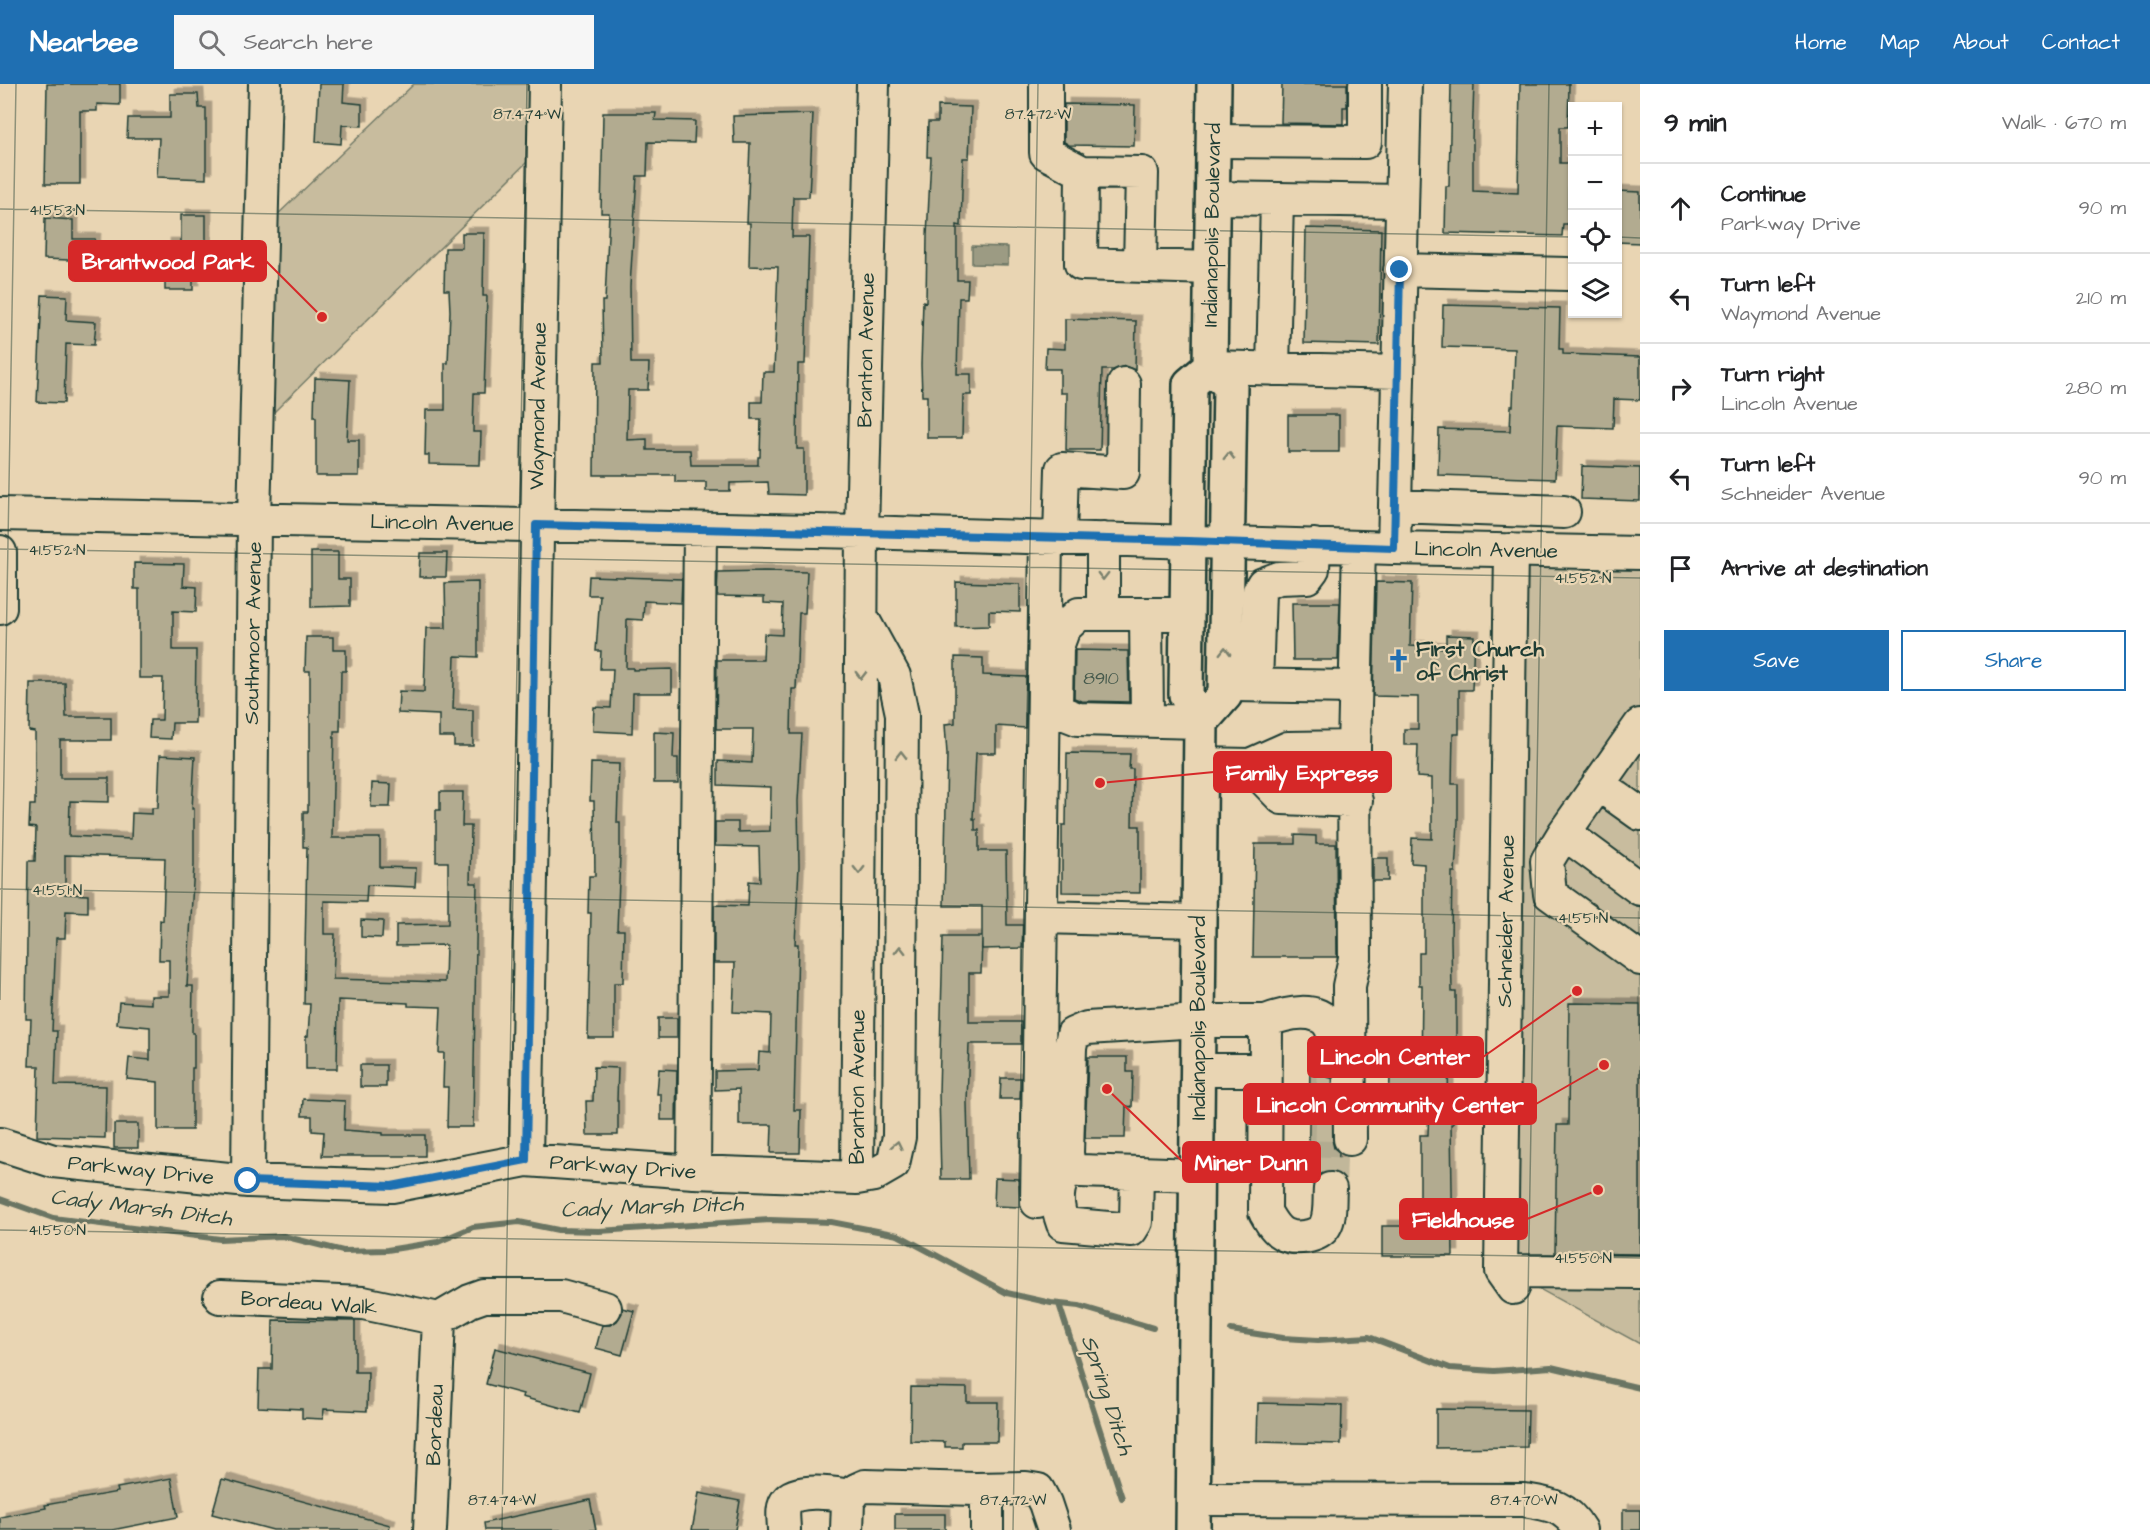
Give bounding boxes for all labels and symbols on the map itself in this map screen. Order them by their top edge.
text: 87.474°W [493,104,561,125]
text: 87.472°W [1005,104,1071,125]
street label: Indianapolis Boulevard [1196,122,1229,327]
text: 41.553°N [29,200,85,221]
callout: Brantwood Park [69,241,266,281]
text: Brantwood Park [82,247,255,278]
route end [1386,256,1412,282]
street label: Branton Avenue [850,272,882,428]
street label: Waymond Avenue [522,322,556,490]
one-way arrow [1223,452,1235,461]
street label: Lincoln Avenue [370,507,514,539]
street label: Lincoln Avenue [1414,534,1558,566]
text: 41.552°N [29,540,85,561]
street label: Southmoor Avenue [237,541,269,725]
text: 41.552°N [1555,568,1611,589]
one-way arrow [1097,572,1109,581]
place label: First Church of Christ [1416,635,1545,688]
one-way arrow [1219,647,1232,656]
church icon: First Church of Christ [1385,648,1411,674]
house number: 8910 [1083,666,1119,691]
one-way arrow [854,670,867,679]
one-way arrow [895,751,907,760]
callout: Family Express [1214,752,1391,792]
text: Family Express [1226,758,1378,791]
street label: Schneider Avenue [1490,834,1522,1008]
one-way arrow [853,865,865,874]
text: 41.551°N [32,880,82,901]
text: 41.551°N [1558,908,1608,929]
street label: Indianapolis Boulevard [1184,916,1214,1120]
one-way arrow [894,946,906,955]
street label: Branton Avenue [843,1009,872,1165]
callout: Lincoln Center [1308,1037,1483,1077]
text: Lincoln Center [1320,1042,1471,1073]
callout: Lincoln Community Center [1244,1084,1536,1124]
text: Lincoln Community Center [1256,1090,1525,1123]
one-way arrow [890,1140,903,1150]
callout: Miner Dunn [1183,1142,1320,1182]
street label: Parkway Drive [549,1147,697,1189]
street label: Parkway Drive [66,1148,216,1194]
text: Miner Dunn [1195,1148,1307,1179]
route start [234,1167,260,1193]
water label: Cady Marsh Ditch [48,1181,235,1236]
water label: Cady Marsh Ditch [560,1188,745,1227]
callout: Fieldhouse [1400,1199,1527,1239]
text: Fieldhouse [1412,1205,1514,1236]
text: 41.550°N [28,1220,86,1241]
text: 41.550°N [1554,1248,1612,1269]
street label: Bordeau Walk [240,1284,378,1322]
water label: Spring Ditch [1072,1331,1141,1460]
street label: Bordeau [419,1383,451,1466]
text: 87.474°W [468,1490,536,1511]
text: 87.472°W [980,1490,1046,1511]
text: 87.470°W [1490,1490,1558,1511]

